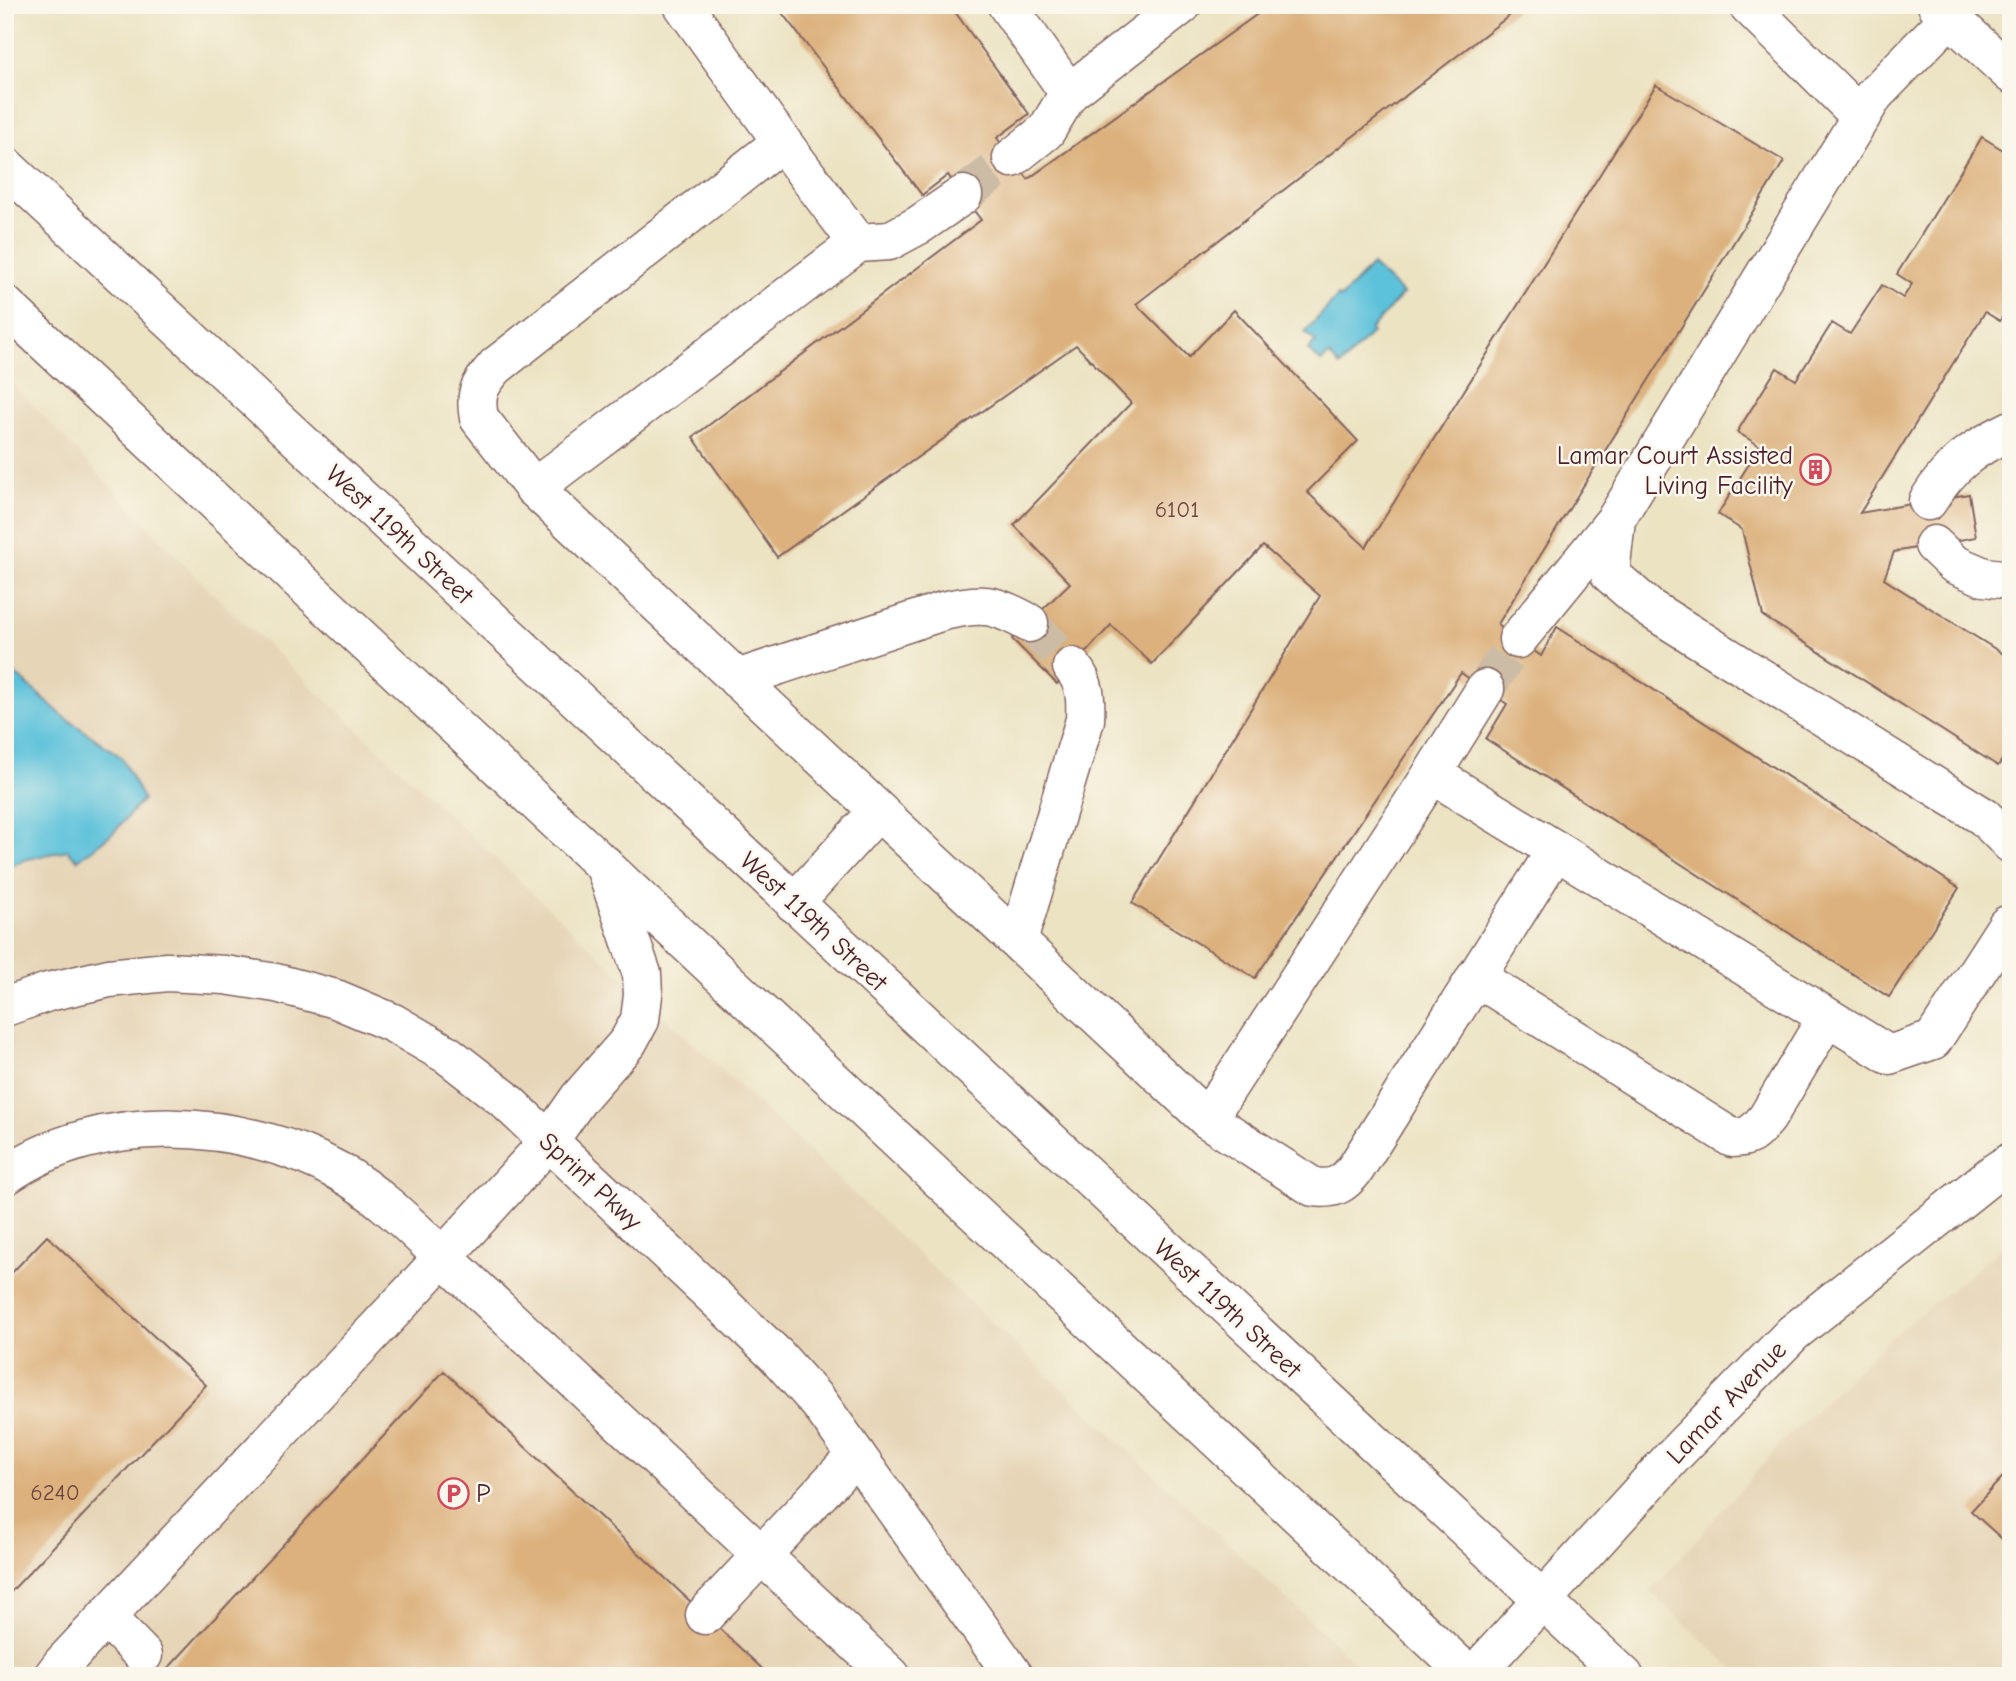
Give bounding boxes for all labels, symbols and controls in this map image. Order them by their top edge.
place label: Lamar Court Assisted Living Facility [1557,441,1793,501]
building icon: Lamar Court Assisted Living Facility [1799,453,1833,487]
street label: West 119th Street [320,459,480,612]
house number: 6101 [1155,496,1199,523]
street label: West 119th Street [734,846,894,999]
street label: Sprint Pkwy [533,1127,648,1237]
street label: West 119th Street [1148,1233,1308,1386]
street label: Lamar Avenue [1661,1335,1793,1470]
parking icon: P [436,1476,470,1510]
house number: 6240 [30,1479,80,1506]
place label: P [476,1479,491,1509]

